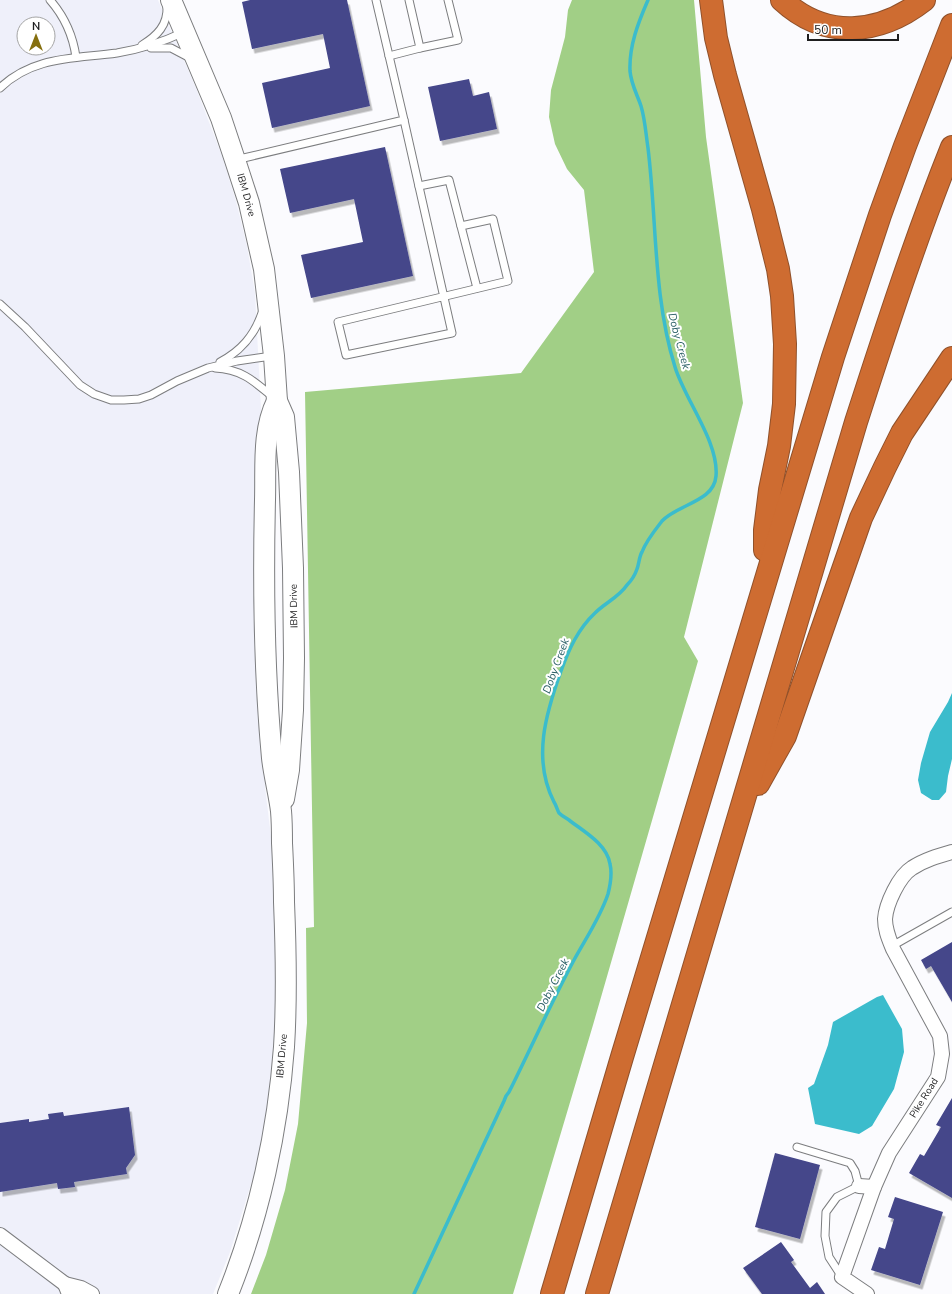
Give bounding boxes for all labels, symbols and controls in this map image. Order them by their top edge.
north arrow [16,16,56,56]
scale bar [808,16,898,42]
text: N [32,19,40,34]
text: 50 m [814,22,842,38]
street label: IBM Drive [233,172,259,218]
water label: Doby Creek [664,311,694,371]
street label: IBM Drive [287,584,301,628]
water label: Doby Creek [539,636,573,696]
water label: Doby Creek [533,956,573,1014]
street label: IBM Drive [273,1033,291,1079]
street label: Pike Road [906,1075,942,1121]

